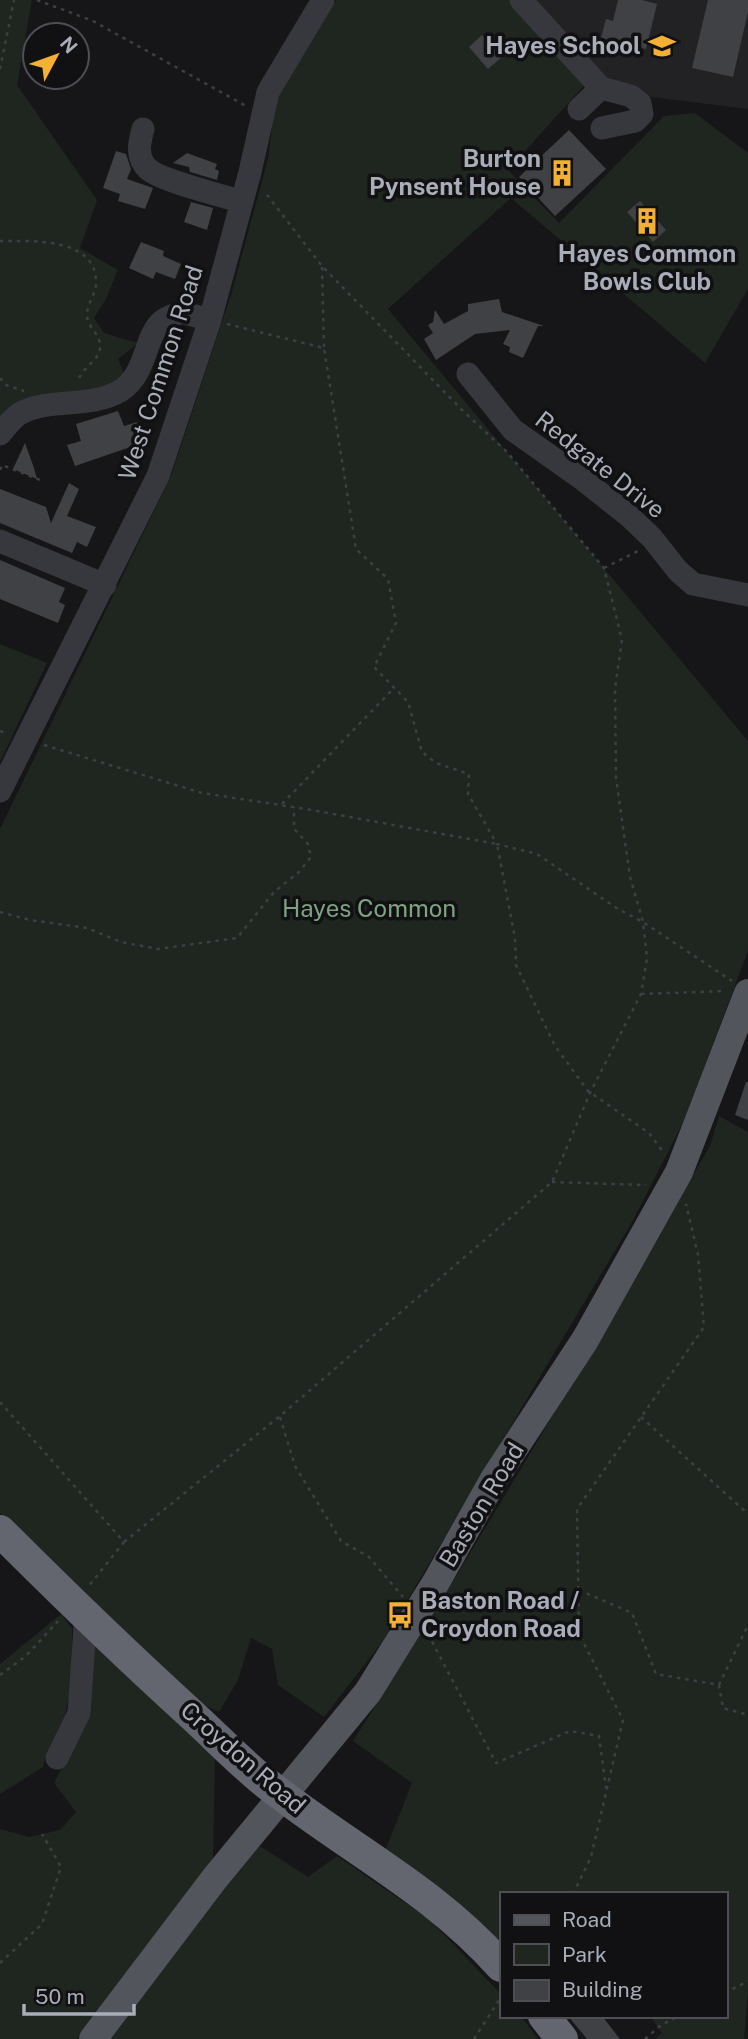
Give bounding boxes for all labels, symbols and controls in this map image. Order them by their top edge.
north arrow [21,21,91,91]
place label: Hayes School [485,31,641,59]
school or university icon: Hayes School [647,31,677,61]
text: N [56,32,82,58]
place label: Burton Pynsent House [369,144,541,200]
building icon: Burton Pynsent House [547,158,577,188]
building icon: Hayes Common Bowls Club [632,206,662,236]
place label: Hayes Common Bowls Club [558,239,736,295]
street label: West Common Road [112,262,208,484]
street label: Redgate Drive [530,405,671,524]
park label: Hayes Common [282,894,456,922]
street label: Baston Road [433,1437,529,1572]
place label: Baston Road / Croydon Road [421,1586,581,1642]
bus stop icon: Baston Road / Croydon Road [385,1600,415,1630]
street label: Croydon Road [176,1695,312,1819]
legend [500,1892,727,2018]
text: Road [562,1907,612,1932]
text: Park [562,1942,607,1967]
scale bar [24,1972,135,2016]
text: Building [562,1977,643,2002]
text: 50 m [35,1984,85,2009]

